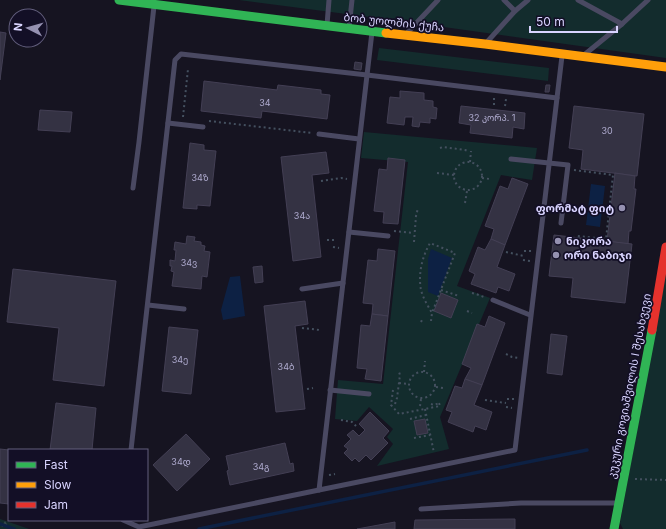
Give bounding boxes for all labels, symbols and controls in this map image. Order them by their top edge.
north arrow [8,8,48,48]
scale bar [530,8,617,34]
street label: ბობ უოლშის ქუჩა [343,10,445,34]
text: 50 m [536,14,565,29]
text: N [11,22,25,32]
house number: 34 [259,97,271,108]
house number: 32 კორპ. 1 [468,112,516,123]
house number: 30 [601,125,613,136]
house number: 34ზ [192,172,209,183]
place label: ფორმატ ფიტ [536,201,614,215]
marker: ფორმატ ფიტ [617,203,627,213]
house number: 34ა [294,210,310,221]
place label: ნიკორა [566,234,611,248]
marker: ნიკორა [553,236,563,246]
place label: ორი ნაბიჯი [564,248,632,262]
marker: ორი ნაბიჯი [551,250,561,260]
house number: 34ვ [181,257,197,268]
street label: კუკური გოგიაშვილის I შესახვევი [604,292,654,480]
house number: 34ე [172,354,188,365]
house number: 34ბ [278,361,294,372]
legend [8,449,148,521]
house number: 34დ [171,456,191,468]
text: Fast [44,457,68,472]
house number: 34გ [253,461,269,472]
text: Slow [44,477,72,492]
text: Jam [44,497,68,512]

